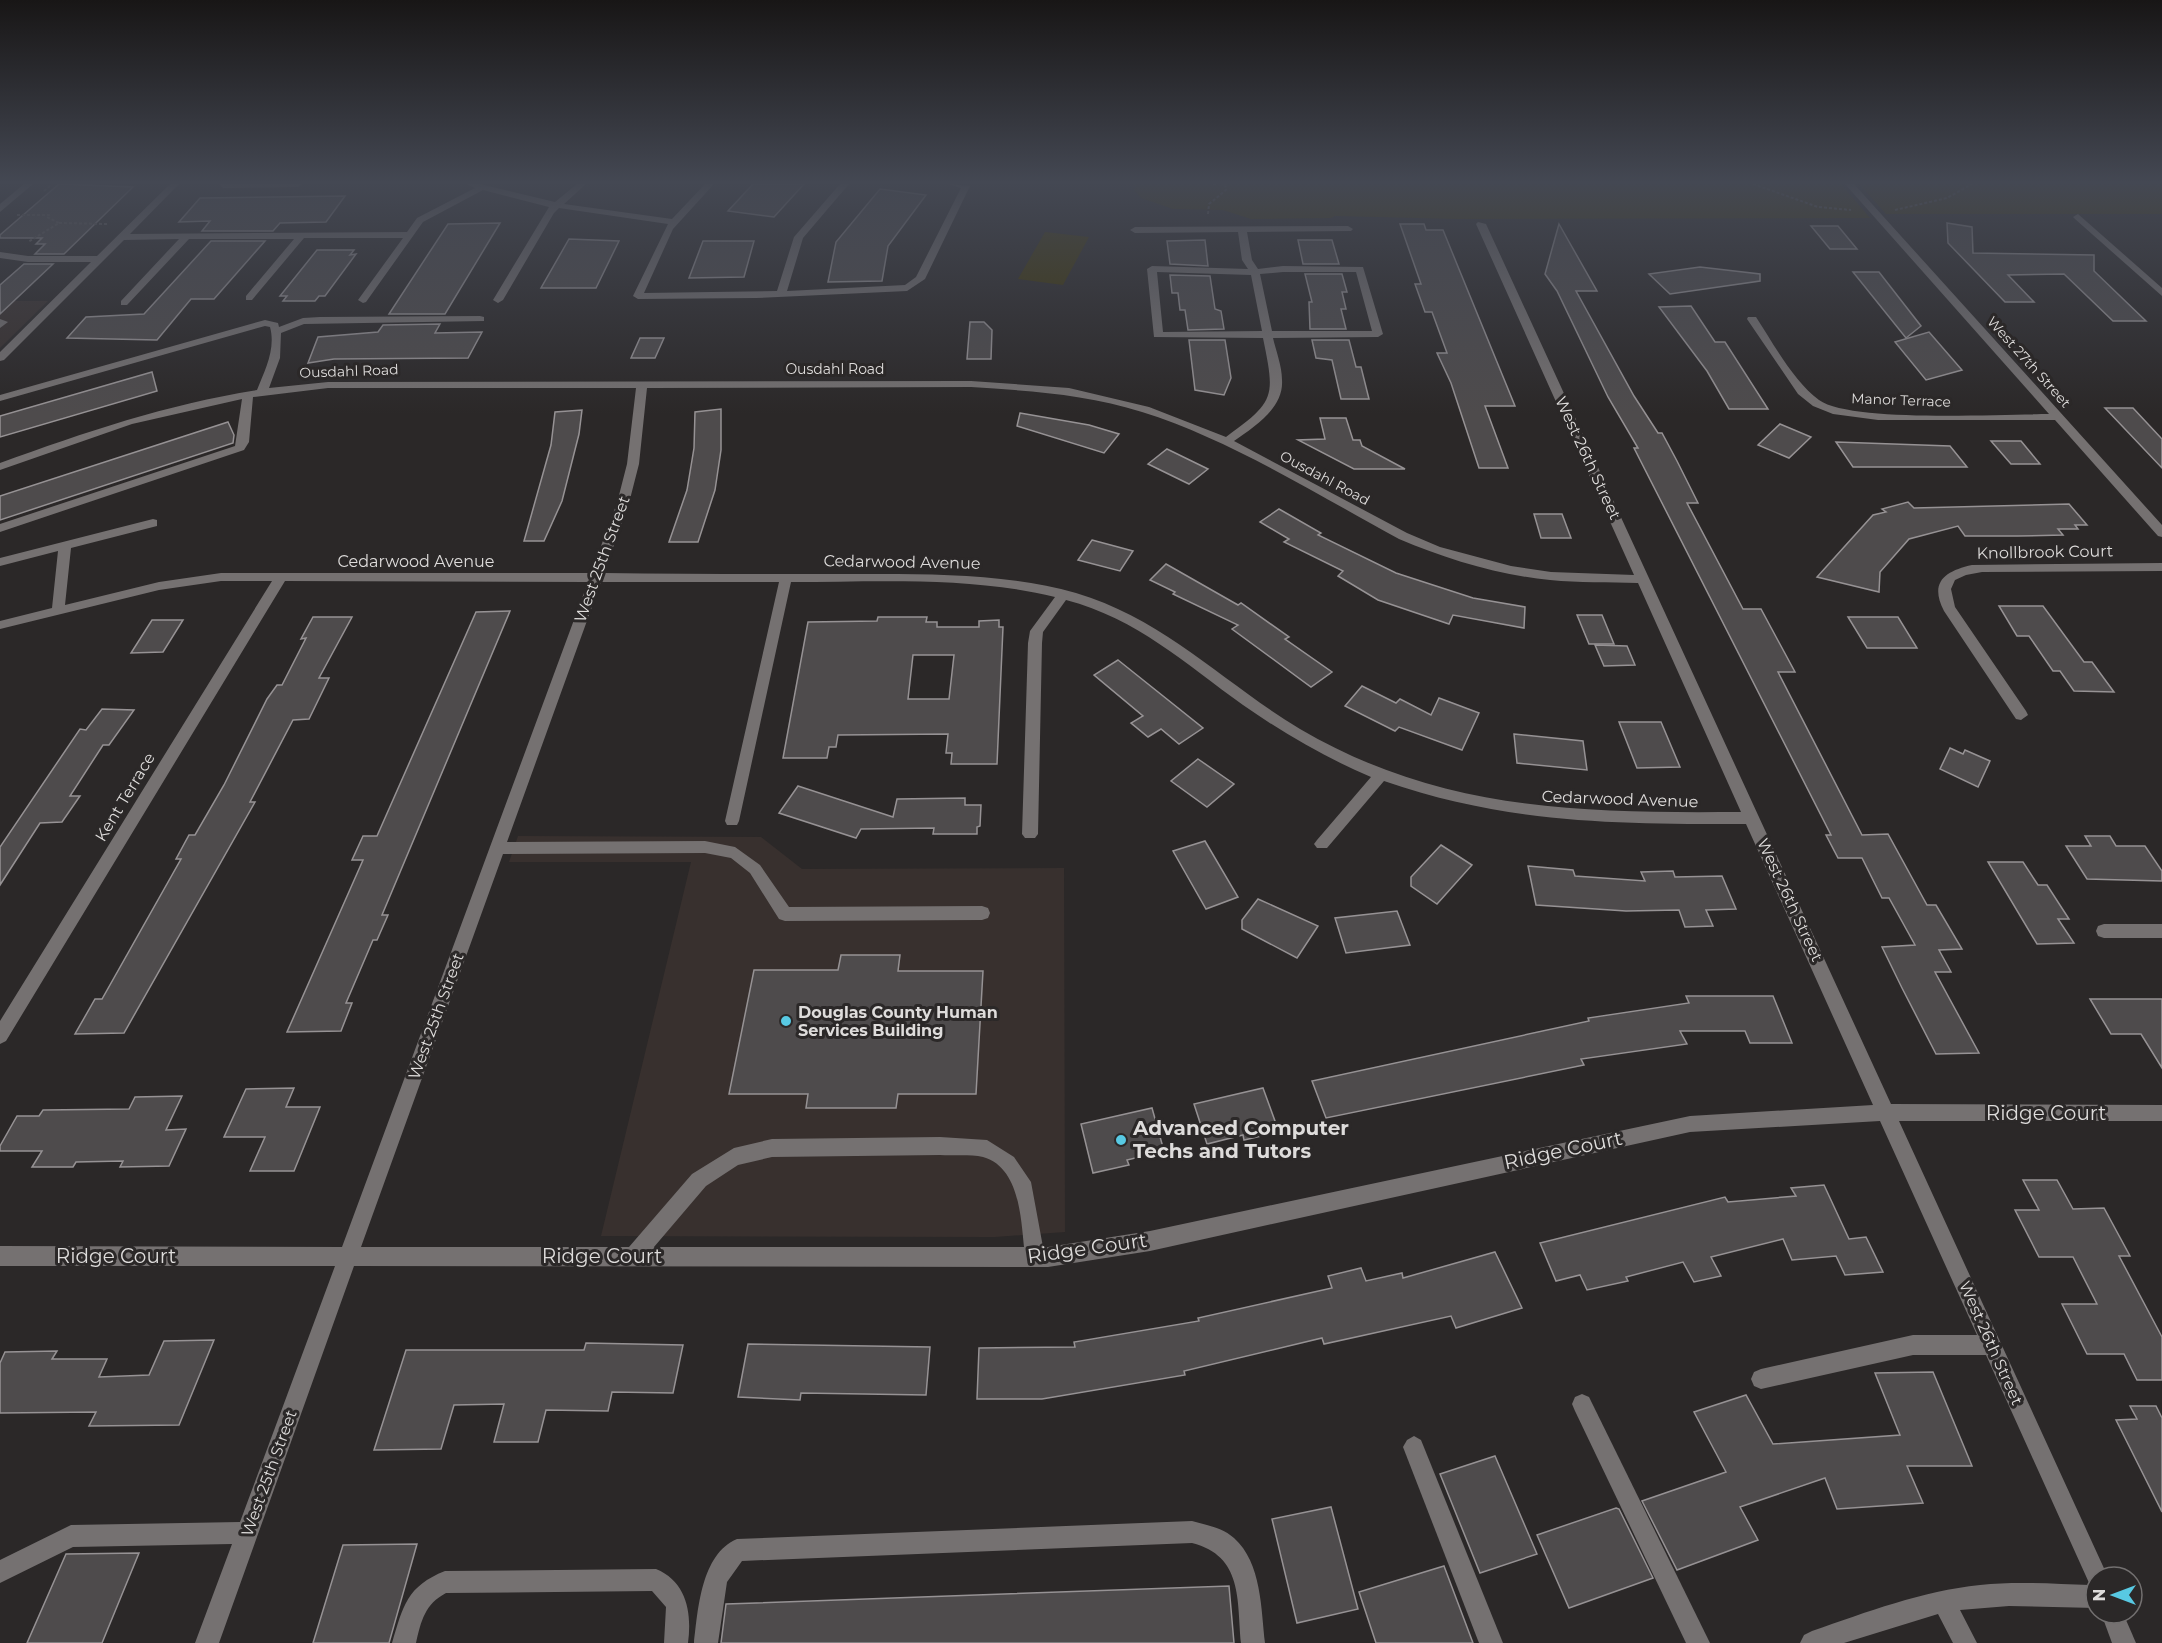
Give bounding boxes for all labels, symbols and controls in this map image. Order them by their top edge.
street label: West 27th Street [1983,313,2075,412]
street label: Ousdahl Road [299,360,399,382]
street label: Ousdahl Road [785,360,885,378]
street label: Manor Terrace [1851,389,1951,411]
street label: West 26th Street [1551,393,1625,523]
street label: Ousdahl Road [1277,447,1373,509]
street label: West 25th Street [570,493,634,625]
street label: Knollbrook Court [1977,541,2114,563]
street label: Cedarwood Avenue [823,551,981,573]
street label: Cedarwood Avenue [338,552,494,571]
street label: Kent Terrace [91,749,159,845]
street label: Cedarwood Avenue [1541,787,1699,811]
street label: West 26th Street [1753,835,1827,965]
street label: West 25th Street [404,950,468,1082]
place label: Douglas County Human Services Building [798,1003,998,1040]
marker: Douglas County Human Services Building [779,1014,793,1028]
street label: Ridge Court [1986,1101,2106,1125]
place label: Advanced Computer Techs and Tutors [1132,1116,1349,1163]
street label: Ridge Court [1502,1126,1624,1174]
marker: Advanced Computer Techs and Tutors [1114,1133,1128,1147]
street label: Ridge Court [1026,1228,1148,1268]
street label: Ridge Court [56,1244,176,1268]
street label: Ridge Court [542,1244,662,1268]
street label: West 26th Street [1955,1278,2027,1408]
street label: West 25th Street [237,1407,301,1539]
north arrow [2084,1565,2144,1625]
text: N [2090,1589,2109,1601]

